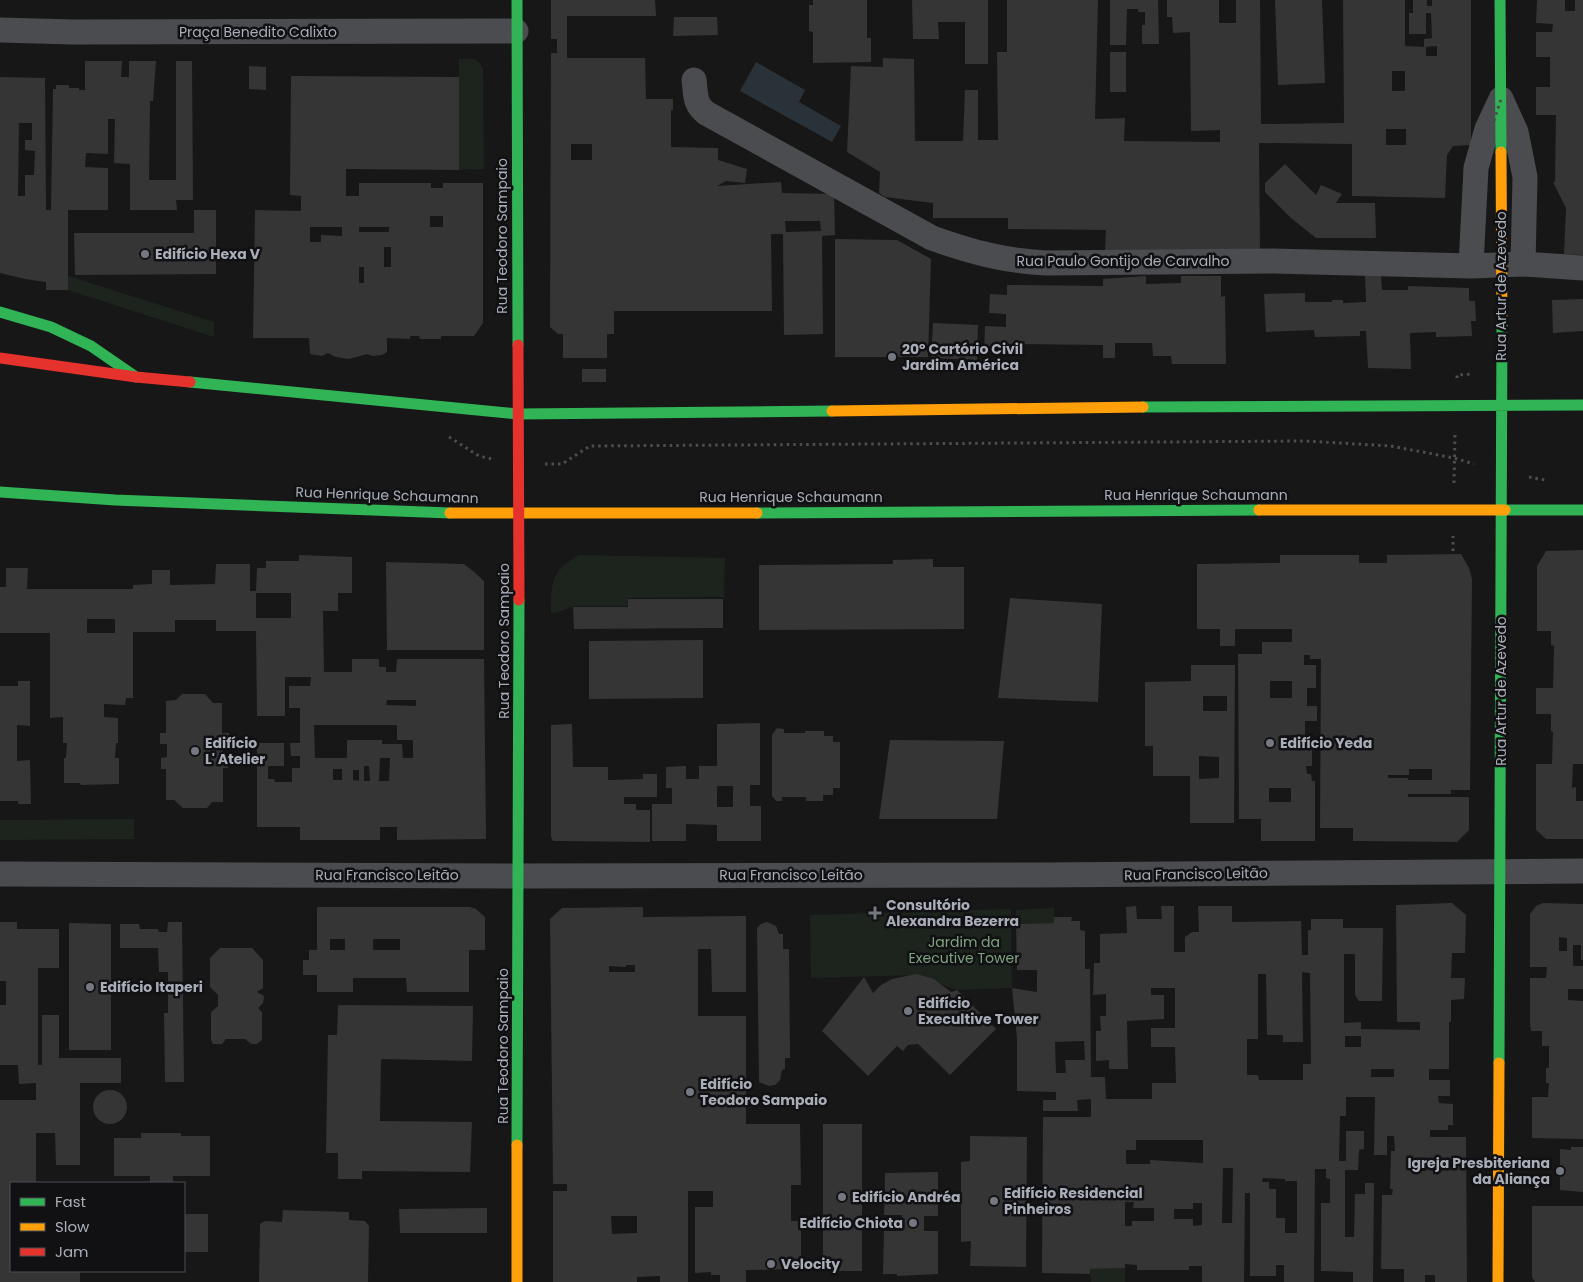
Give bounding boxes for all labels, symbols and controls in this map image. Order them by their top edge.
street label: Praça Benedito Calixto [179,22,337,42]
street label: Rua Teodoro Sampaio [492,158,512,314]
street label: Rua Artur de Azevedo [1491,211,1511,361]
place label: Edifício Hexa V [155,244,261,264]
marker: Edifício Hexa V [139,248,151,260]
street label: Rua Paulo Gontijo de Carvalho [1017,251,1229,271]
place label: 20º Cartório Civil Jardim América [902,339,1023,375]
marker: 20º Cartório Civil Jardim América [886,351,898,363]
street label: Rua Henrique Schaumann [295,482,479,508]
street label: Rua Henrique Schaumann [1104,485,1288,505]
street label: Rua Henrique Schaumann [699,487,883,507]
street label: Rua Teodoro Sampaio [494,563,514,719]
street label: Rua Artur de Azevedo [1491,616,1511,766]
place label: Edifício L' Atelier [205,733,265,769]
place label: Edifício Yeda [1280,733,1372,753]
marker: Edifício Yeda [1264,737,1276,749]
marker: Edifício L' Atelier [189,745,201,757]
street label: Rua Francisco Leitão [1124,863,1268,885]
street label: Rua Francisco Leitão [315,865,459,885]
street label: Rua Francisco Leitão [719,865,863,885]
place label: Consultório Alexandra Bezerra [886,895,1019,931]
marker: Consultório Alexandra Bezerra [868,906,882,920]
park label: Jardim da Executive Tower [909,932,1019,968]
street label: Rua Teodoro Sampaio [493,968,513,1124]
place label: Edifício Itaperi [100,977,203,997]
marker: Edifício Itaperi [84,981,96,993]
place label: Edifício Execultive Tower [918,993,1039,1029]
marker: Edifício Execultive Tower [902,1005,914,1017]
place label: Edifício Teodoro Sampaio [700,1074,827,1110]
marker: Edifício Teodoro Sampaio [684,1086,696,1098]
place label: Igreja Presbiteriana da Aliança [1407,1153,1550,1189]
marker: Igreja Presbiteriana da Aliança [1554,1165,1566,1177]
legend [10,1182,185,1272]
place label: Edifício Residencial Pinheiros [1004,1183,1143,1219]
place label: Edifício Andréa [852,1187,961,1207]
text: Fast [55,1191,86,1212]
marker: Edifício Andréa [836,1191,848,1203]
marker: Edifício Residencial Pinheiros [988,1195,1000,1207]
place label: Edifício Chiota [799,1213,903,1233]
text: Slow [55,1216,90,1237]
marker: Edifício Chiota [907,1217,919,1229]
text: Jam [55,1241,89,1262]
place label: Velocity [781,1254,840,1274]
marker: Velocity [765,1258,777,1270]

